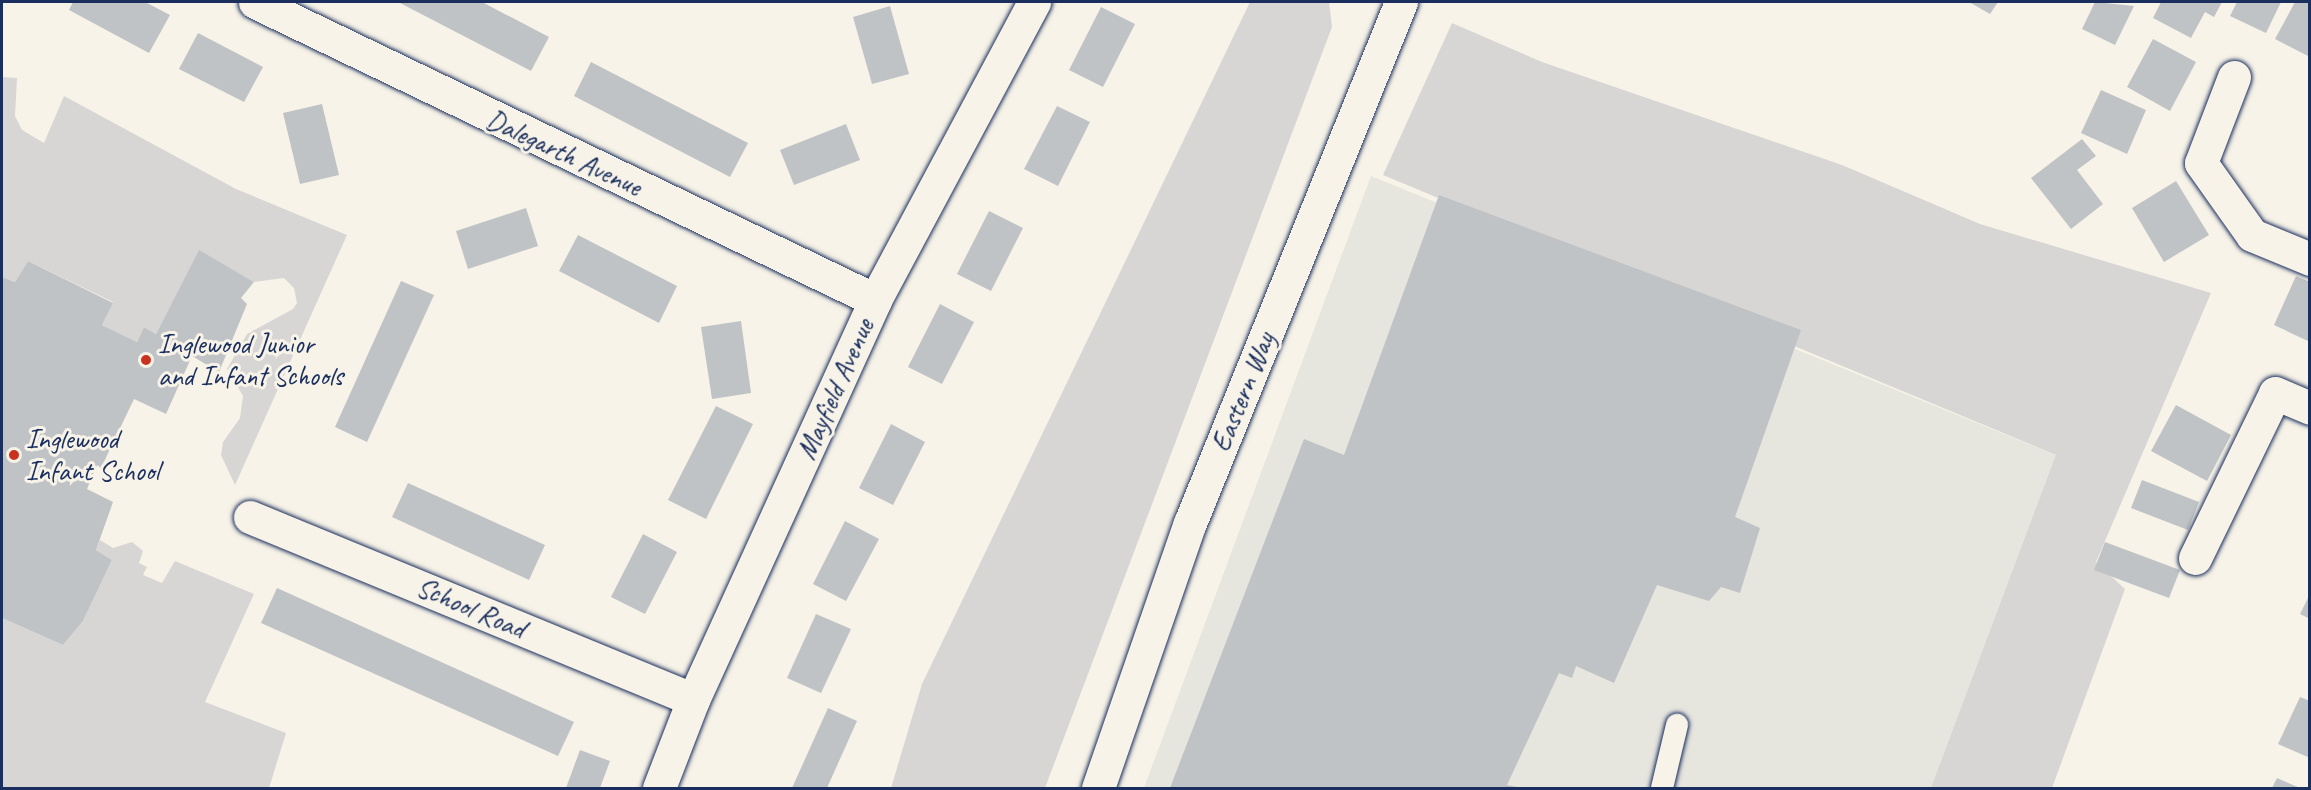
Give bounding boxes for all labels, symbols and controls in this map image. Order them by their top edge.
street label: Dalegarth Avenue [481,103,647,203]
street label: Mayfield Avenue [789,314,881,464]
place label: Inglewood Junior and Infant Schools [158,327,343,393]
street label: Eastern Way [1204,327,1282,457]
marker: Inglewood Junior and Infant Schools [139,353,153,367]
place label: Inglewood Infant School [26,422,159,488]
marker: Inglewood Infant School [7,448,21,462]
street label: School Road [412,570,530,646]

